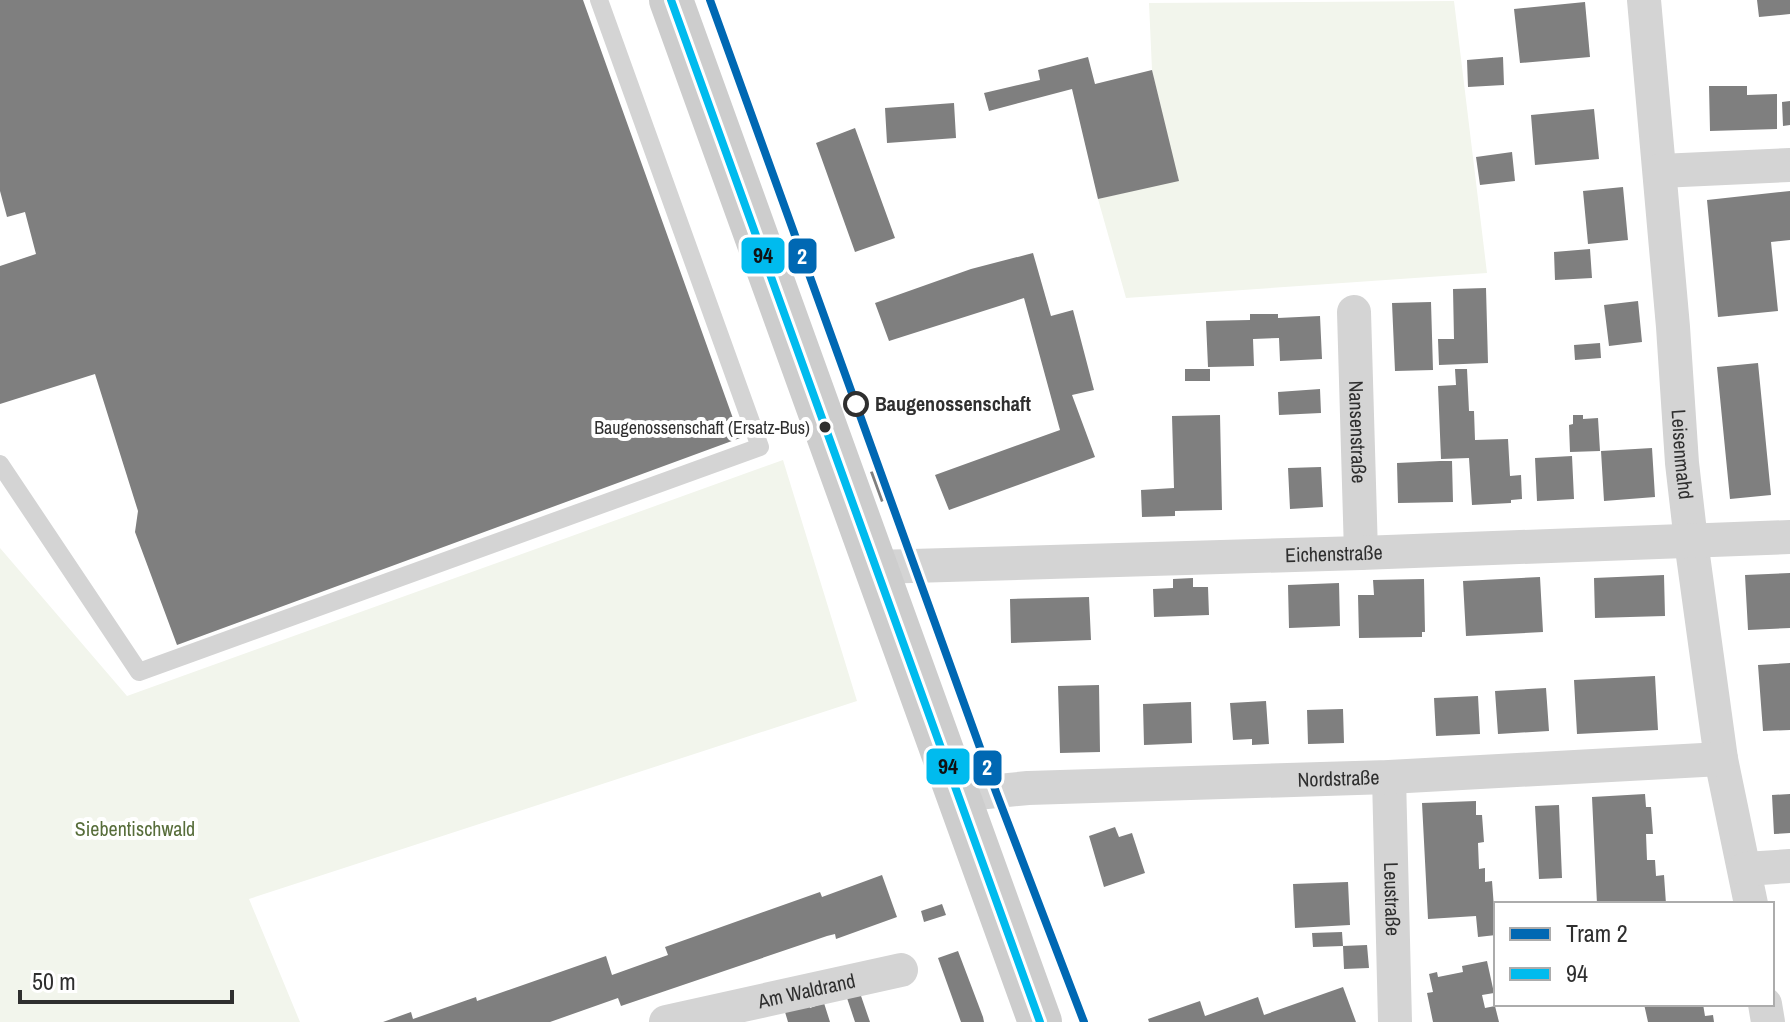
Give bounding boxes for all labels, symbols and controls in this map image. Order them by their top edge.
line badge: 94 [740,236,786,275]
line badge: 2 [787,237,818,275]
text: 94 [753,240,773,270]
text: 2 [797,241,807,271]
street label: Nansenstraße [1343,380,1373,484]
place label: Baugenossenschaft [875,390,1031,417]
marker: Baugenossenschaft [844,392,868,416]
street label: Leisenmahd [1665,408,1700,501]
place label: Baugenossenschaft (Ersatz-Bus) [594,415,810,440]
marker: Baugenossenschaft (Ersatz-Bus) [817,419,833,435]
street label: Eichenstraße [1285,538,1383,568]
line badge: 94 [925,747,971,786]
line badge: 2 [972,749,1003,787]
text: 94 [938,751,958,781]
text: 2 [982,752,992,782]
street label: Nordstraße [1297,763,1380,793]
park label: Siebentischwald [75,815,195,842]
street label: Leustraße [1378,862,1407,936]
legend [1494,902,1774,1006]
text: Tram 2 [1566,917,1628,949]
scale bar [20,954,232,1004]
text: 94 [1566,957,1588,989]
text: 50 m [32,965,76,997]
street label: Am Waldrand [754,967,858,1014]

